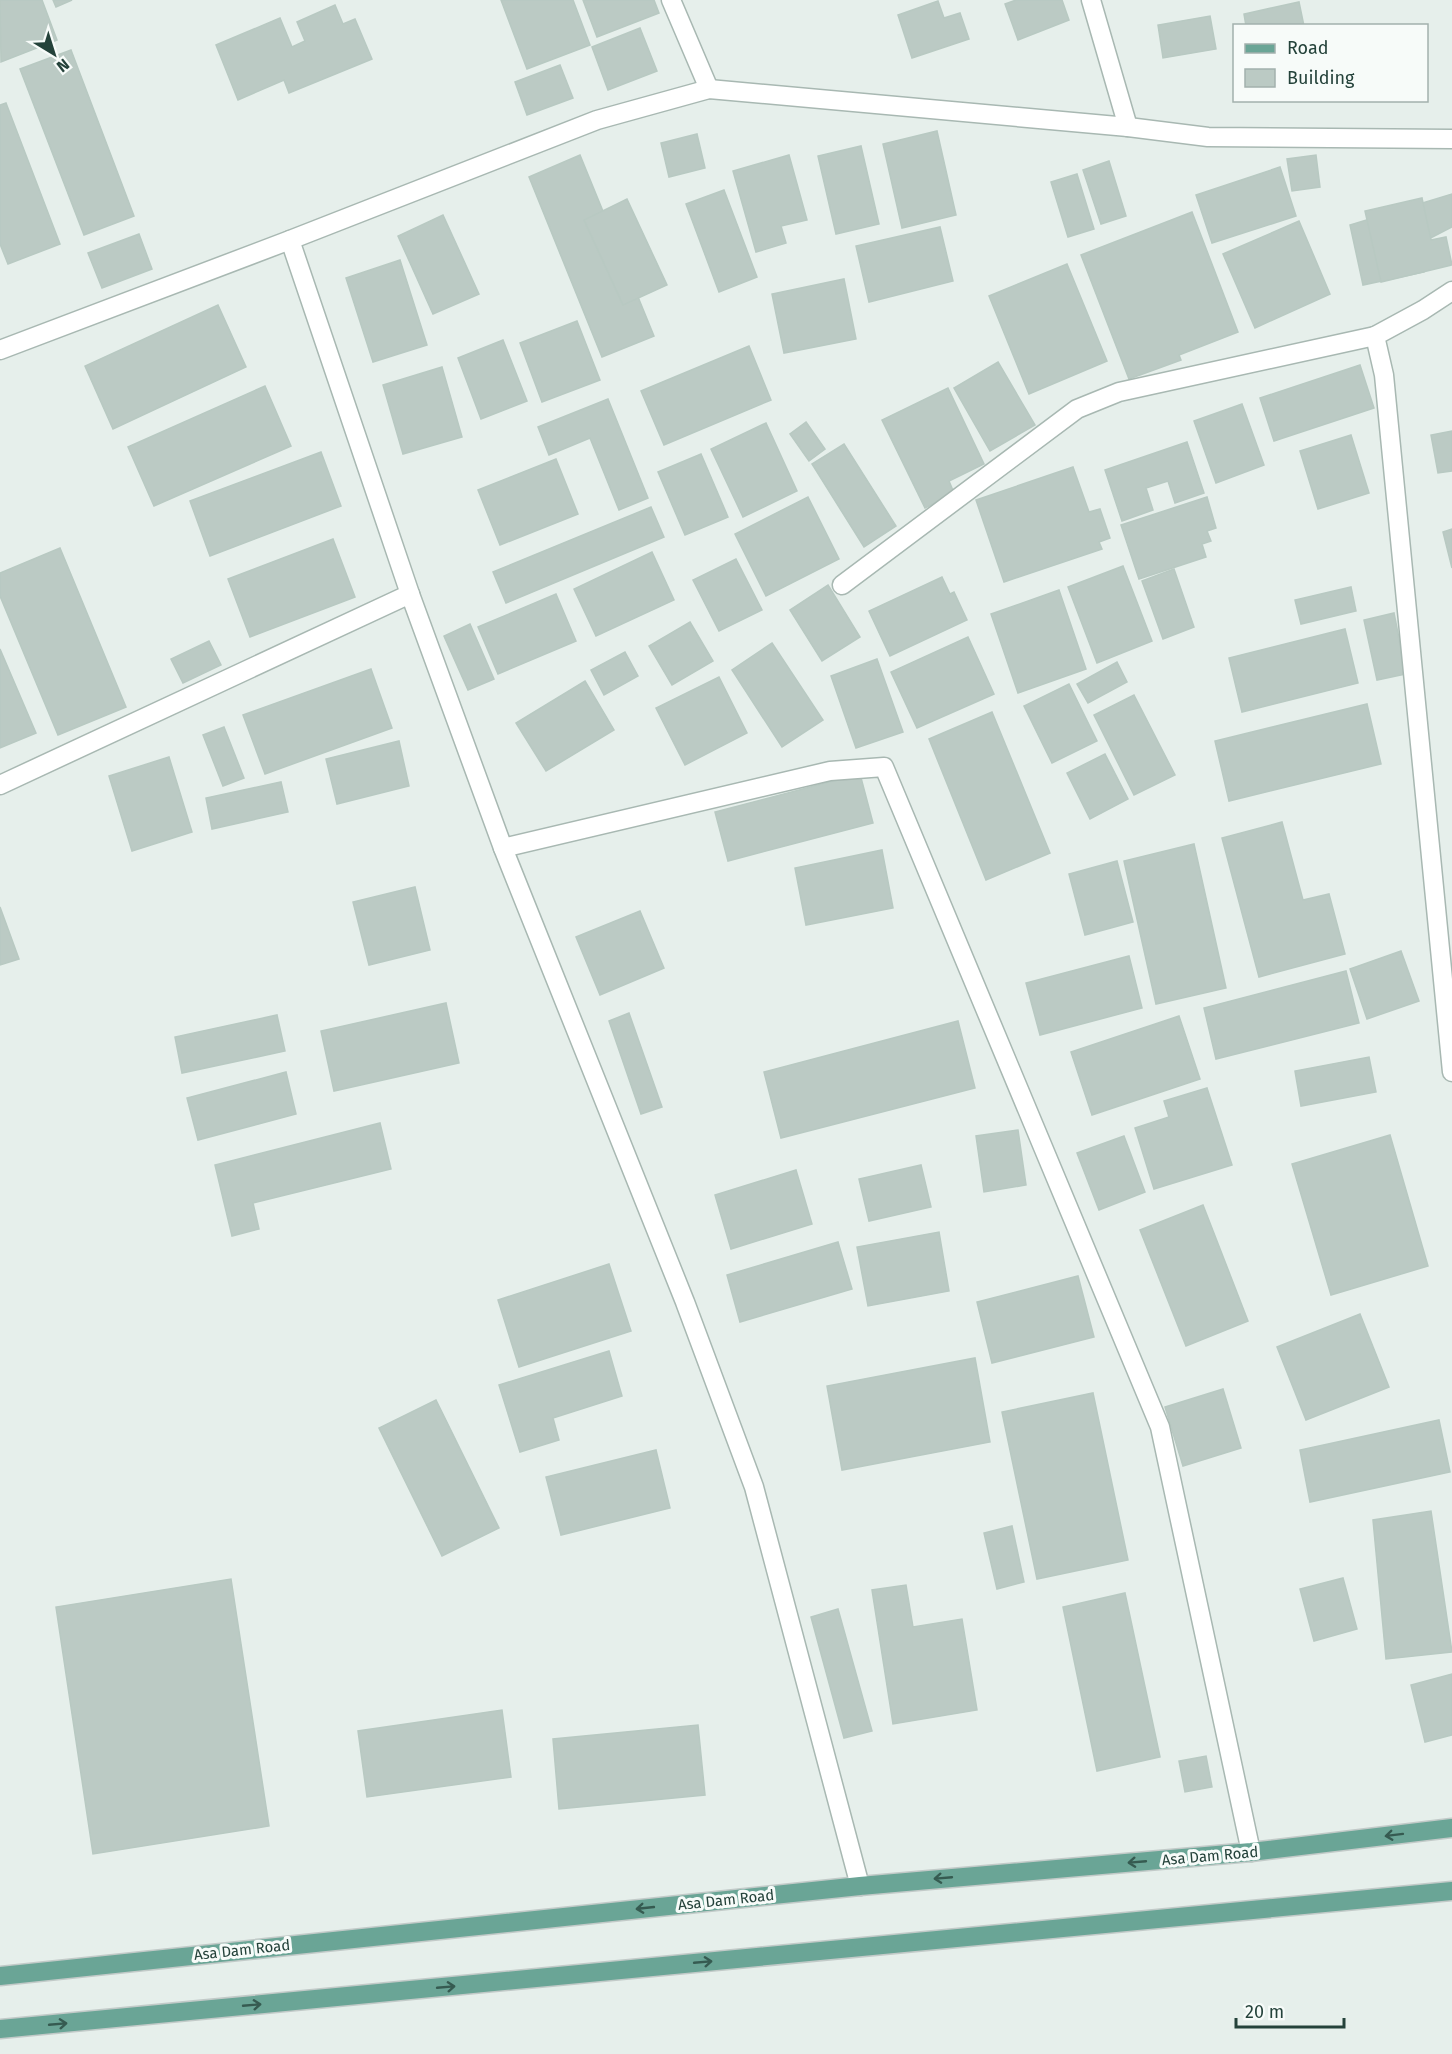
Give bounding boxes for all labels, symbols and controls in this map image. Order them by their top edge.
north arrow [24,24,84,84]
legend [1233,24,1428,102]
text: Road [1287,37,1329,59]
text: N [53,55,73,76]
text: Building [1287,67,1355,89]
one-way arrow [1384,1830,1404,1841]
street label: Asa Dam Road [1161,1843,1259,1869]
one-way arrow [1128,1857,1148,1868]
one-way arrow [934,1873,953,1884]
street label: Asa Dam Road [677,1886,775,1914]
one-way arrow [635,1903,655,1914]
street label: Asa Dam Road [193,1936,291,1964]
one-way arrow [693,1956,713,1967]
one-way arrow [436,1981,456,1992]
scale bar [1236,1991,1344,2029]
one-way arrow [242,1999,262,2010]
text: 20 m [1245,2001,1284,2023]
one-way arrow [48,2018,68,2029]

